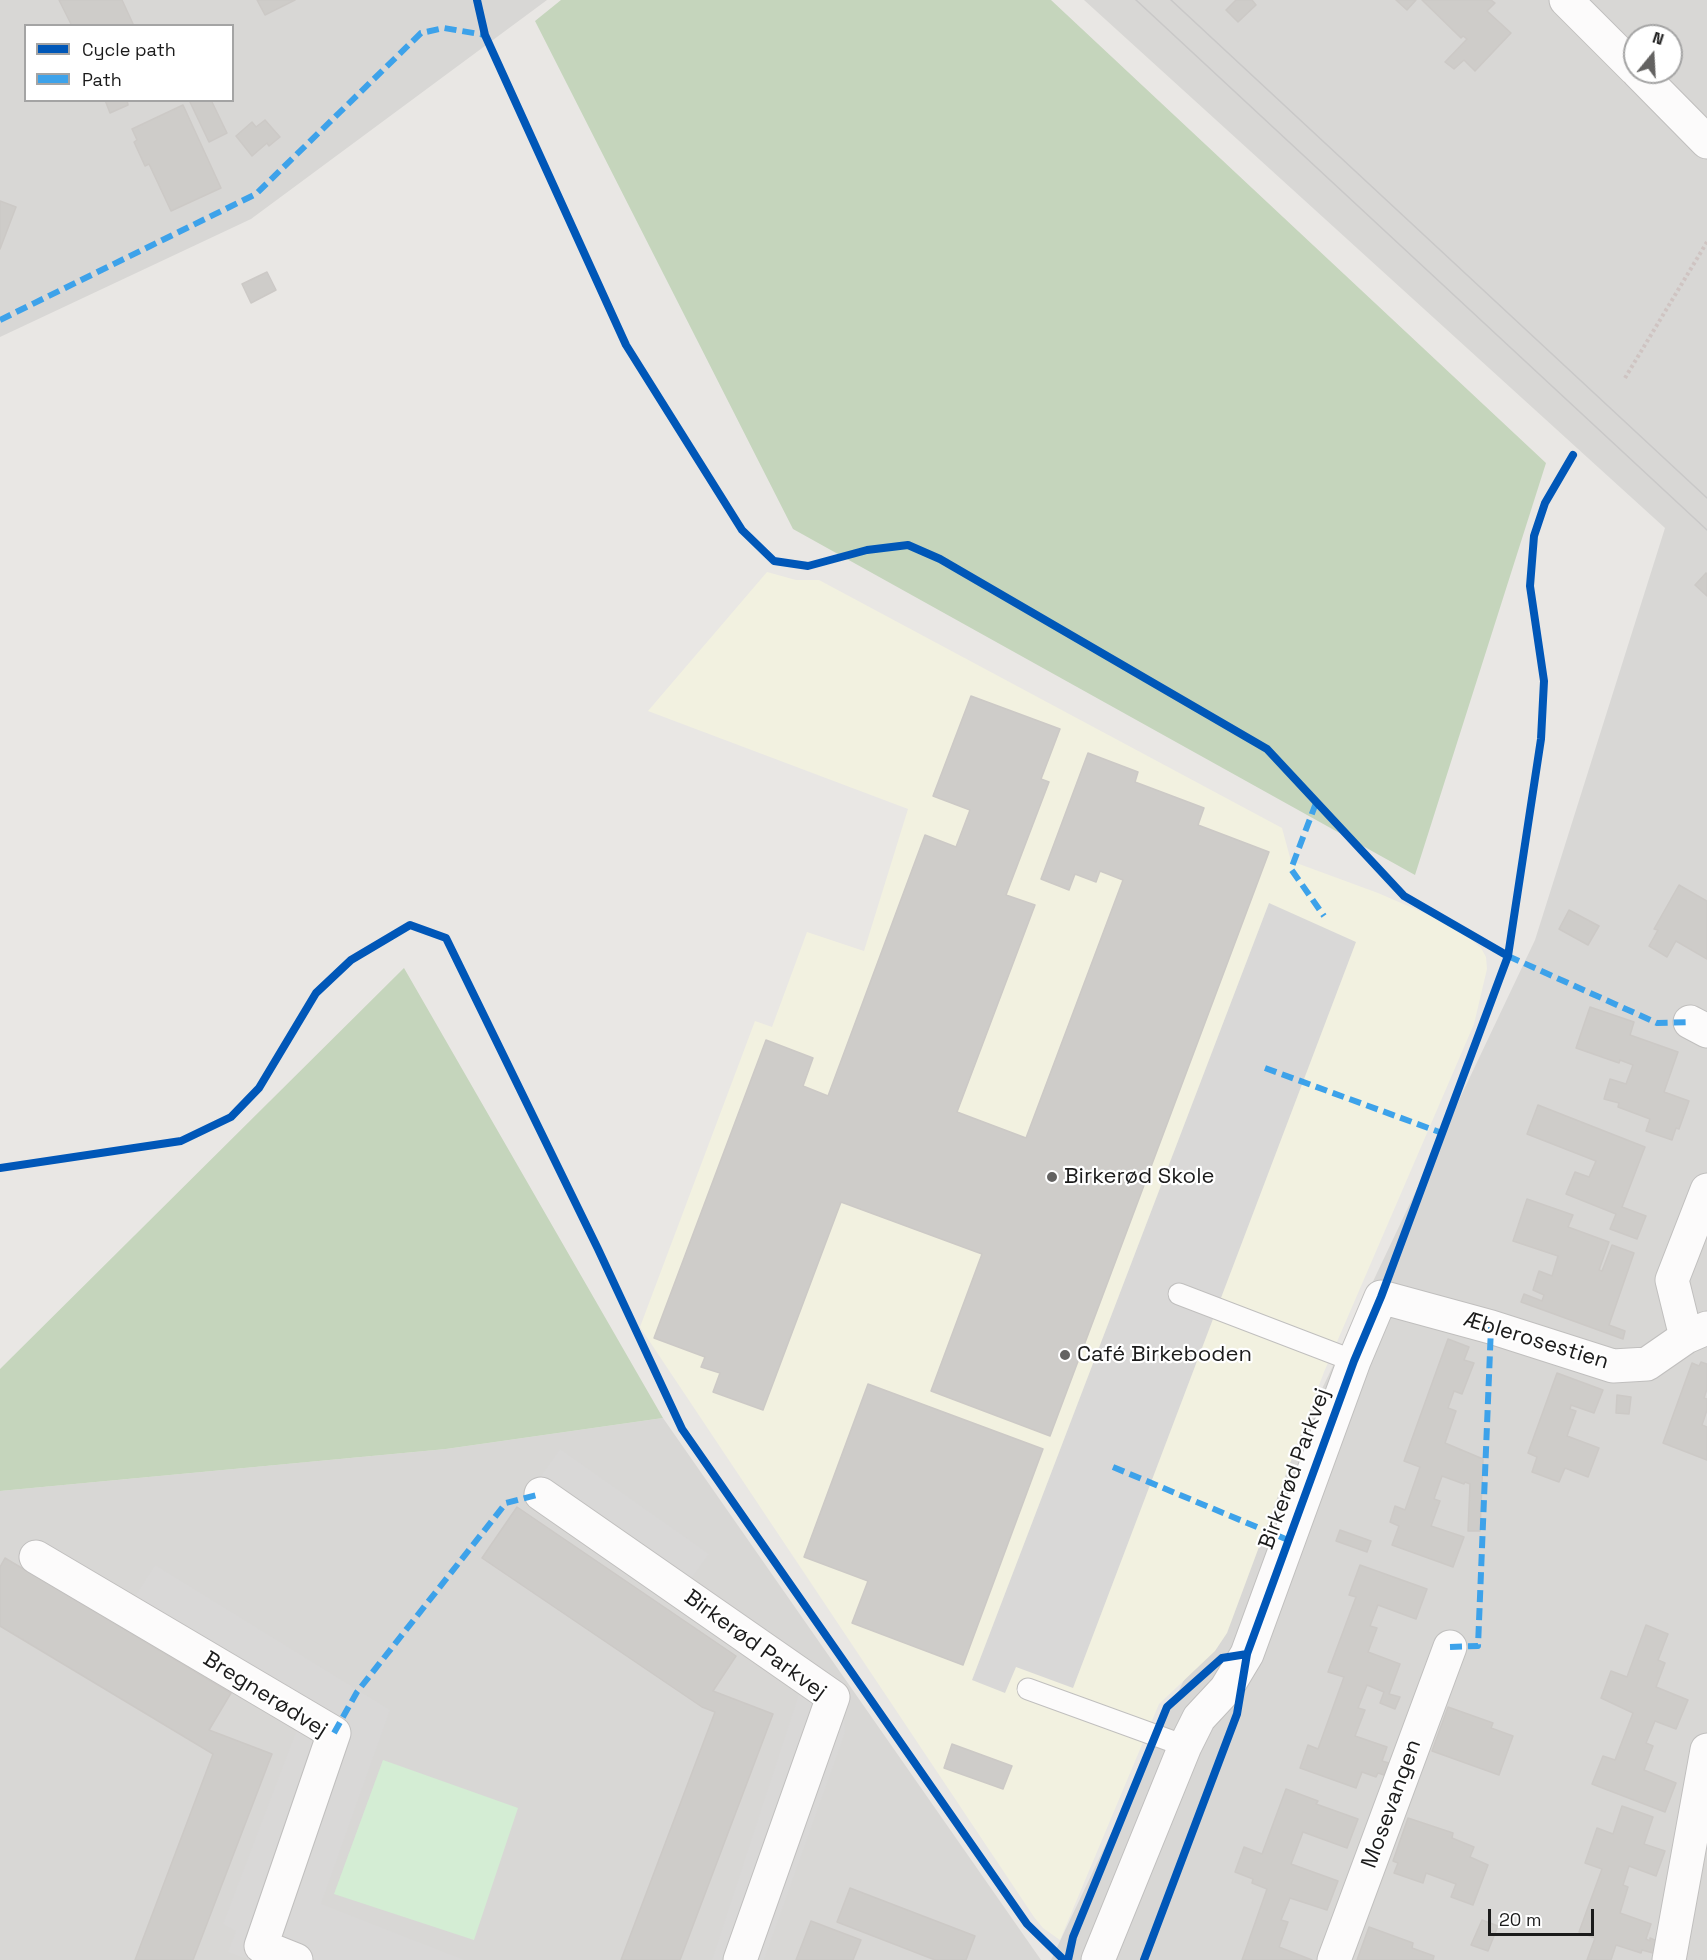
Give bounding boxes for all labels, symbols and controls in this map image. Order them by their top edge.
legend [24,24,234,102]
north arrow [1623,24,1683,84]
text: N [1650,27,1666,50]
text: Cycle path [82,38,176,61]
text: Path [82,68,122,91]
place label: Birkerød Skole [1064,1164,1215,1190]
marker: Birkerød Skole [1045,1170,1059,1184]
street label: Æblerosestien [1460,1306,1612,1376]
place label: Café Birkeboden [1077,1342,1252,1368]
marker: Café Birkeboden [1058,1348,1072,1362]
street label: Birkerød Parkvej [1254,1385,1336,1553]
street label: Birkerød Parkvej [679,1585,831,1705]
street label: Bregnerødvej [198,1646,332,1744]
street label: Mosevangen [1356,1736,1428,1872]
scale bar [1491,1897,1598,1935]
text: 20 m [1499,1908,1542,1931]

